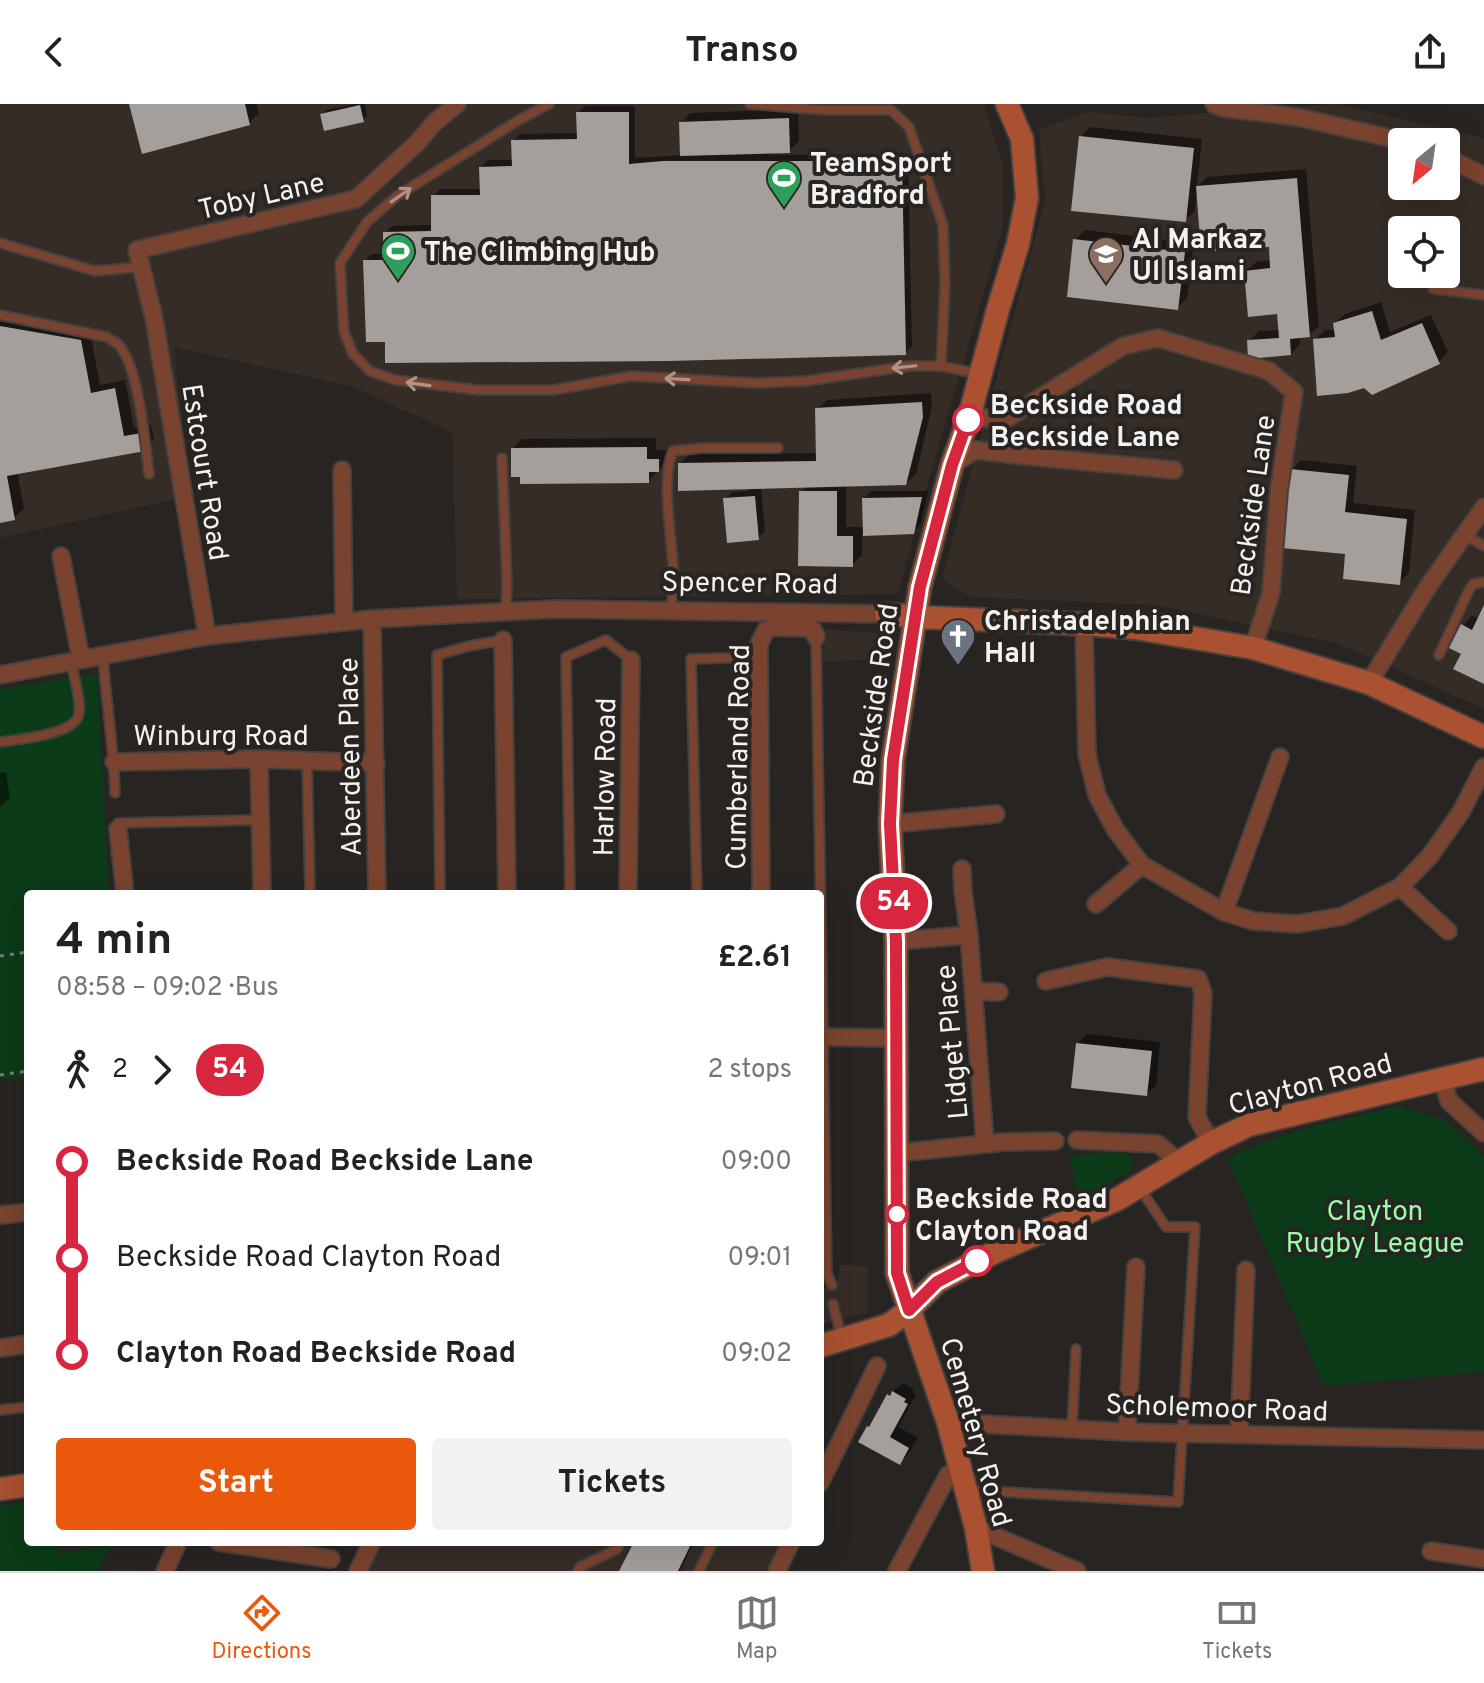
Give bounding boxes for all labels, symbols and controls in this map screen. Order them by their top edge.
text: Transo [685,29,799,75]
icon: back [32,30,76,74]
icon: share [1408,30,1452,74]
north arrow [1388,128,1460,200]
map controls [1388,128,1460,288]
place label: TeamSport Bradford [810,147,952,215]
sports icon: TeamSport Bradford [765,159,803,209]
street label: Toby Lane [195,166,328,230]
one-way arrow [389,187,411,203]
button: locate [1388,216,1460,288]
place label: Al Markaz Ul Islami [1132,223,1263,291]
sports icon: The Climbing Hub [379,232,417,282]
school or university icon: Al Markaz Ul Islami [1087,235,1125,285]
place label: The Climbing Hub [424,236,656,272]
one-way arrow [891,360,918,375]
one-way arrow [664,371,691,386]
one-way arrow [406,376,432,391]
street label: Estcourt Road [171,381,235,563]
place label: Beckside Road Beckside Lane [990,389,1183,457]
marker: Beckside Road Beckside Lane [953,405,983,435]
street label: Beckside Lane [1224,413,1285,598]
street label: Spencer Road [661,565,838,605]
street label: Beckside Road [847,601,909,789]
place label: Christadelphian Hall [984,605,1191,673]
church icon: Christadelphian Hall [939,617,977,667]
street label: Cumberland Road [720,644,760,870]
street label: Aberdeen Place [332,657,372,857]
street label: Harlow Road [588,697,626,857]
street label: Winburg Road [133,720,309,756]
line badge: 54 [858,877,930,929]
text: 54 [876,885,912,921]
text: 4 min [56,914,172,970]
text: £2.61 [718,940,792,977]
street label: Lidget Place [929,963,979,1121]
text: 08:58 – 09:02 · Bus [56,972,279,1005]
street label: Clayton Road [1225,1047,1397,1125]
icon: walk [56,1048,100,1092]
icon: forward [140,1048,184,1092]
text: 54 [212,1052,248,1088]
text: 2 [112,1054,128,1087]
text: 2 stops [707,1054,792,1087]
text: Beckside Road Beckside Lane [116,1144,534,1181]
text: 09:00 [721,1146,792,1179]
place label: Beckside Road Clayton Road [915,1183,1108,1251]
park label: Clayton Rugby League [1286,1195,1464,1263]
marker: Beckside Road Clayton Road [886,1203,908,1225]
text: Beckside Road Clayton Road [116,1240,501,1277]
text: 09:01 [728,1242,792,1275]
unlabelled marker [962,1246,992,1276]
street label: Cemetery Road [930,1334,1018,1532]
text: Clayton Road Beckside Road [116,1336,516,1373]
text: 09:02 [721,1338,792,1371]
street label: Scholemoor Road [1105,1388,1329,1432]
button: Start [56,1438,416,1530]
button: Tickets [432,1438,792,1530]
tab: Directions [212,1591,312,1666]
tab: Map [735,1591,779,1666]
tab: Tickets [1202,1591,1272,1666]

